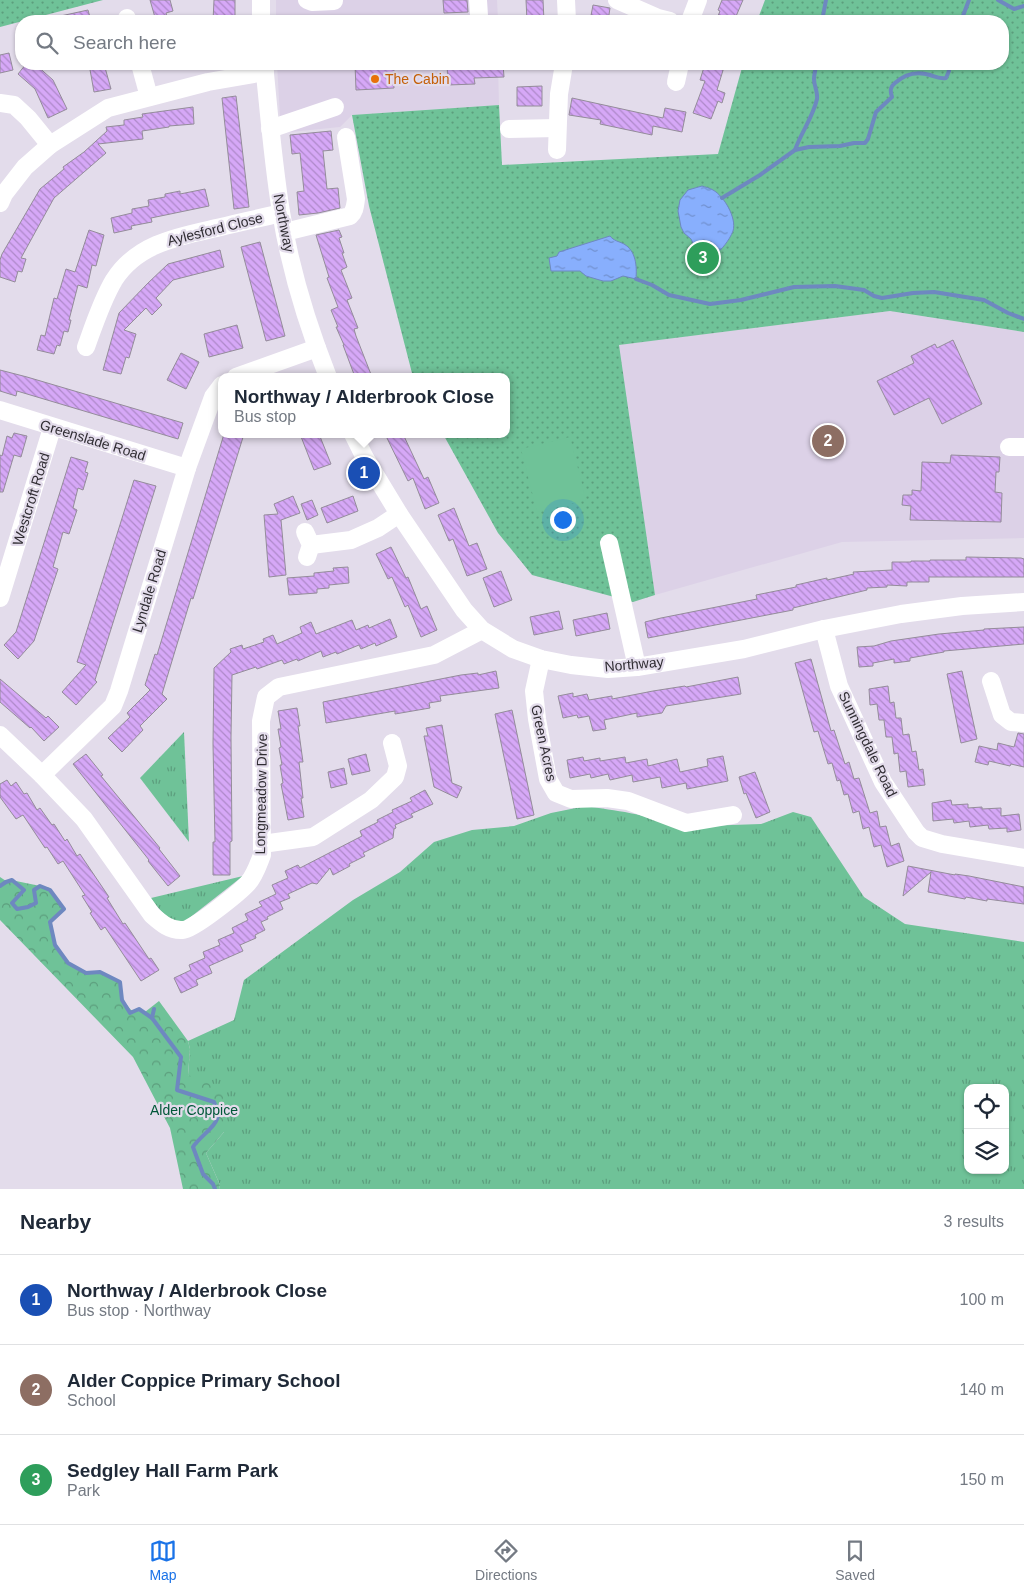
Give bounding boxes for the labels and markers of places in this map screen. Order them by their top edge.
place label: The Cabin [385,71,450,87]
marker: The Cabin [369,73,381,85]
pin: 3 [687,239,719,277]
pin: 2 [812,422,844,460]
pin: 1 [348,454,380,492]

